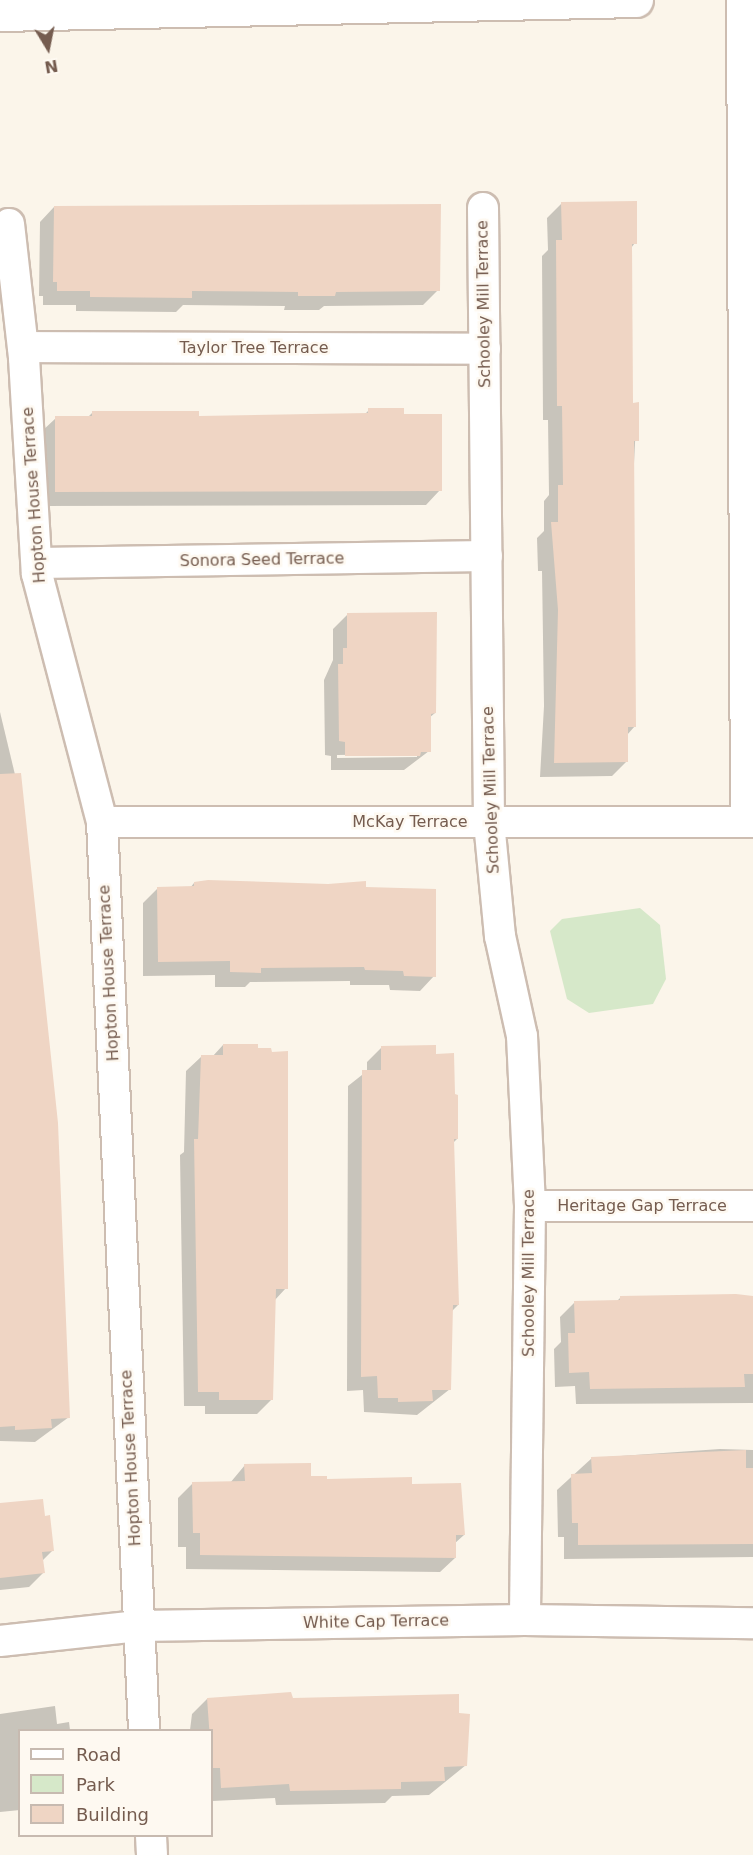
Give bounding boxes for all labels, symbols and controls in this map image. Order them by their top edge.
north arrow [18,18,78,78]
text: N [43,56,59,77]
street label: Schooley Mill Terrace [473,220,495,388]
street label: Taylor Tree Terrace [180,338,328,358]
street label: Hopton House Terrace [18,406,50,584]
street label: Sonora Seed Terrace [180,549,344,571]
street label: Schooley Mill Terrace [478,706,504,874]
street label: McKay Terrace [352,812,468,832]
street label: Hopton House Terrace [95,884,123,1062]
street label: Schooley Mill Terrace [519,1189,539,1357]
street label: Heritage Gap Terrace [557,1196,727,1216]
street label: Hopton House Terrace [117,1369,145,1547]
street label: White Cap Terrace [303,1611,449,1633]
legend [18,1729,213,1837]
text: Road [76,1744,121,1765]
text: Park [76,1774,115,1795]
text: Building [76,1804,149,1825]

